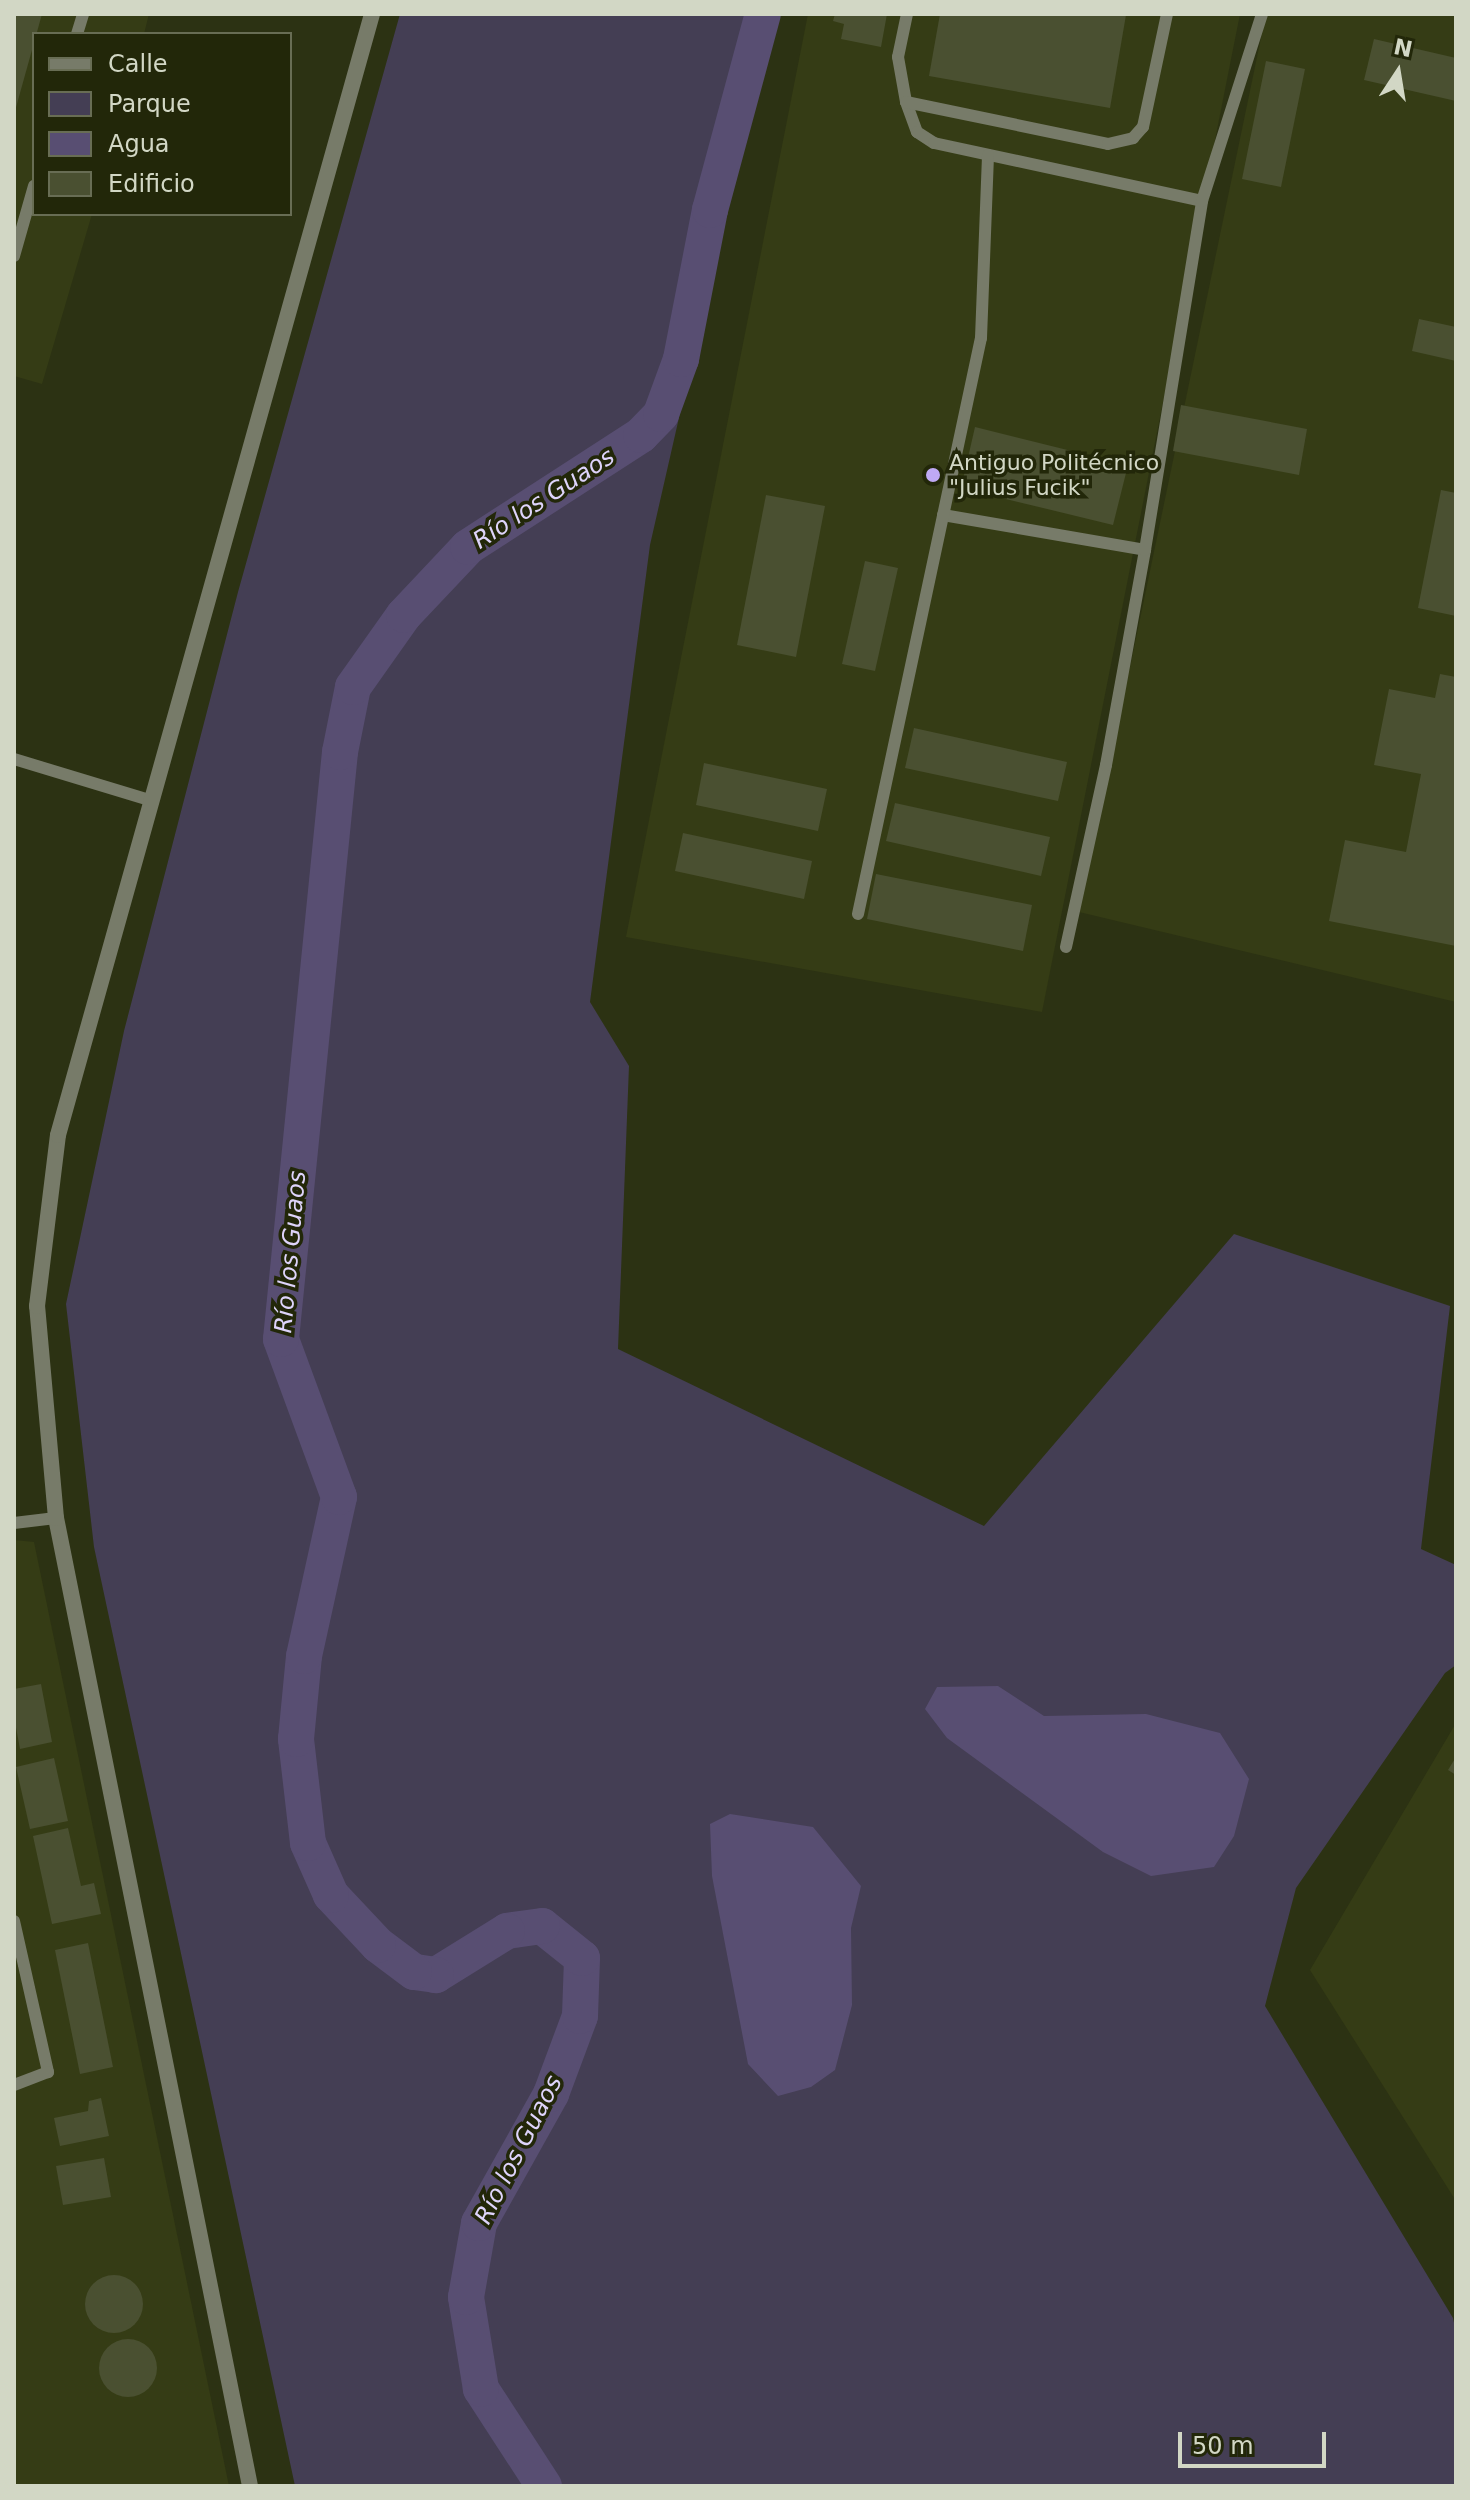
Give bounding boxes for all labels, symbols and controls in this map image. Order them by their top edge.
legend [32,32,292,216]
north arrow [1358,32,1438,112]
text: N [1391,34,1415,62]
text: Calle [108,50,168,78]
text: Parque [108,90,191,118]
text: Agua [108,130,170,158]
text: Edificio [108,170,195,198]
water label: Río los Guaos [468,443,620,555]
place label: Antiguo Politécnico "Julius Fucik" [949,449,1159,500]
marker: Antiguo Politécnico "Julius Fucik" [924,466,942,484]
water label: Río los Guaos [270,1170,312,1334]
water label: Río los Guaos [469,2071,569,2229]
scale bar [1182,2416,1330,2466]
text: 50 m [1192,2432,1254,2460]

